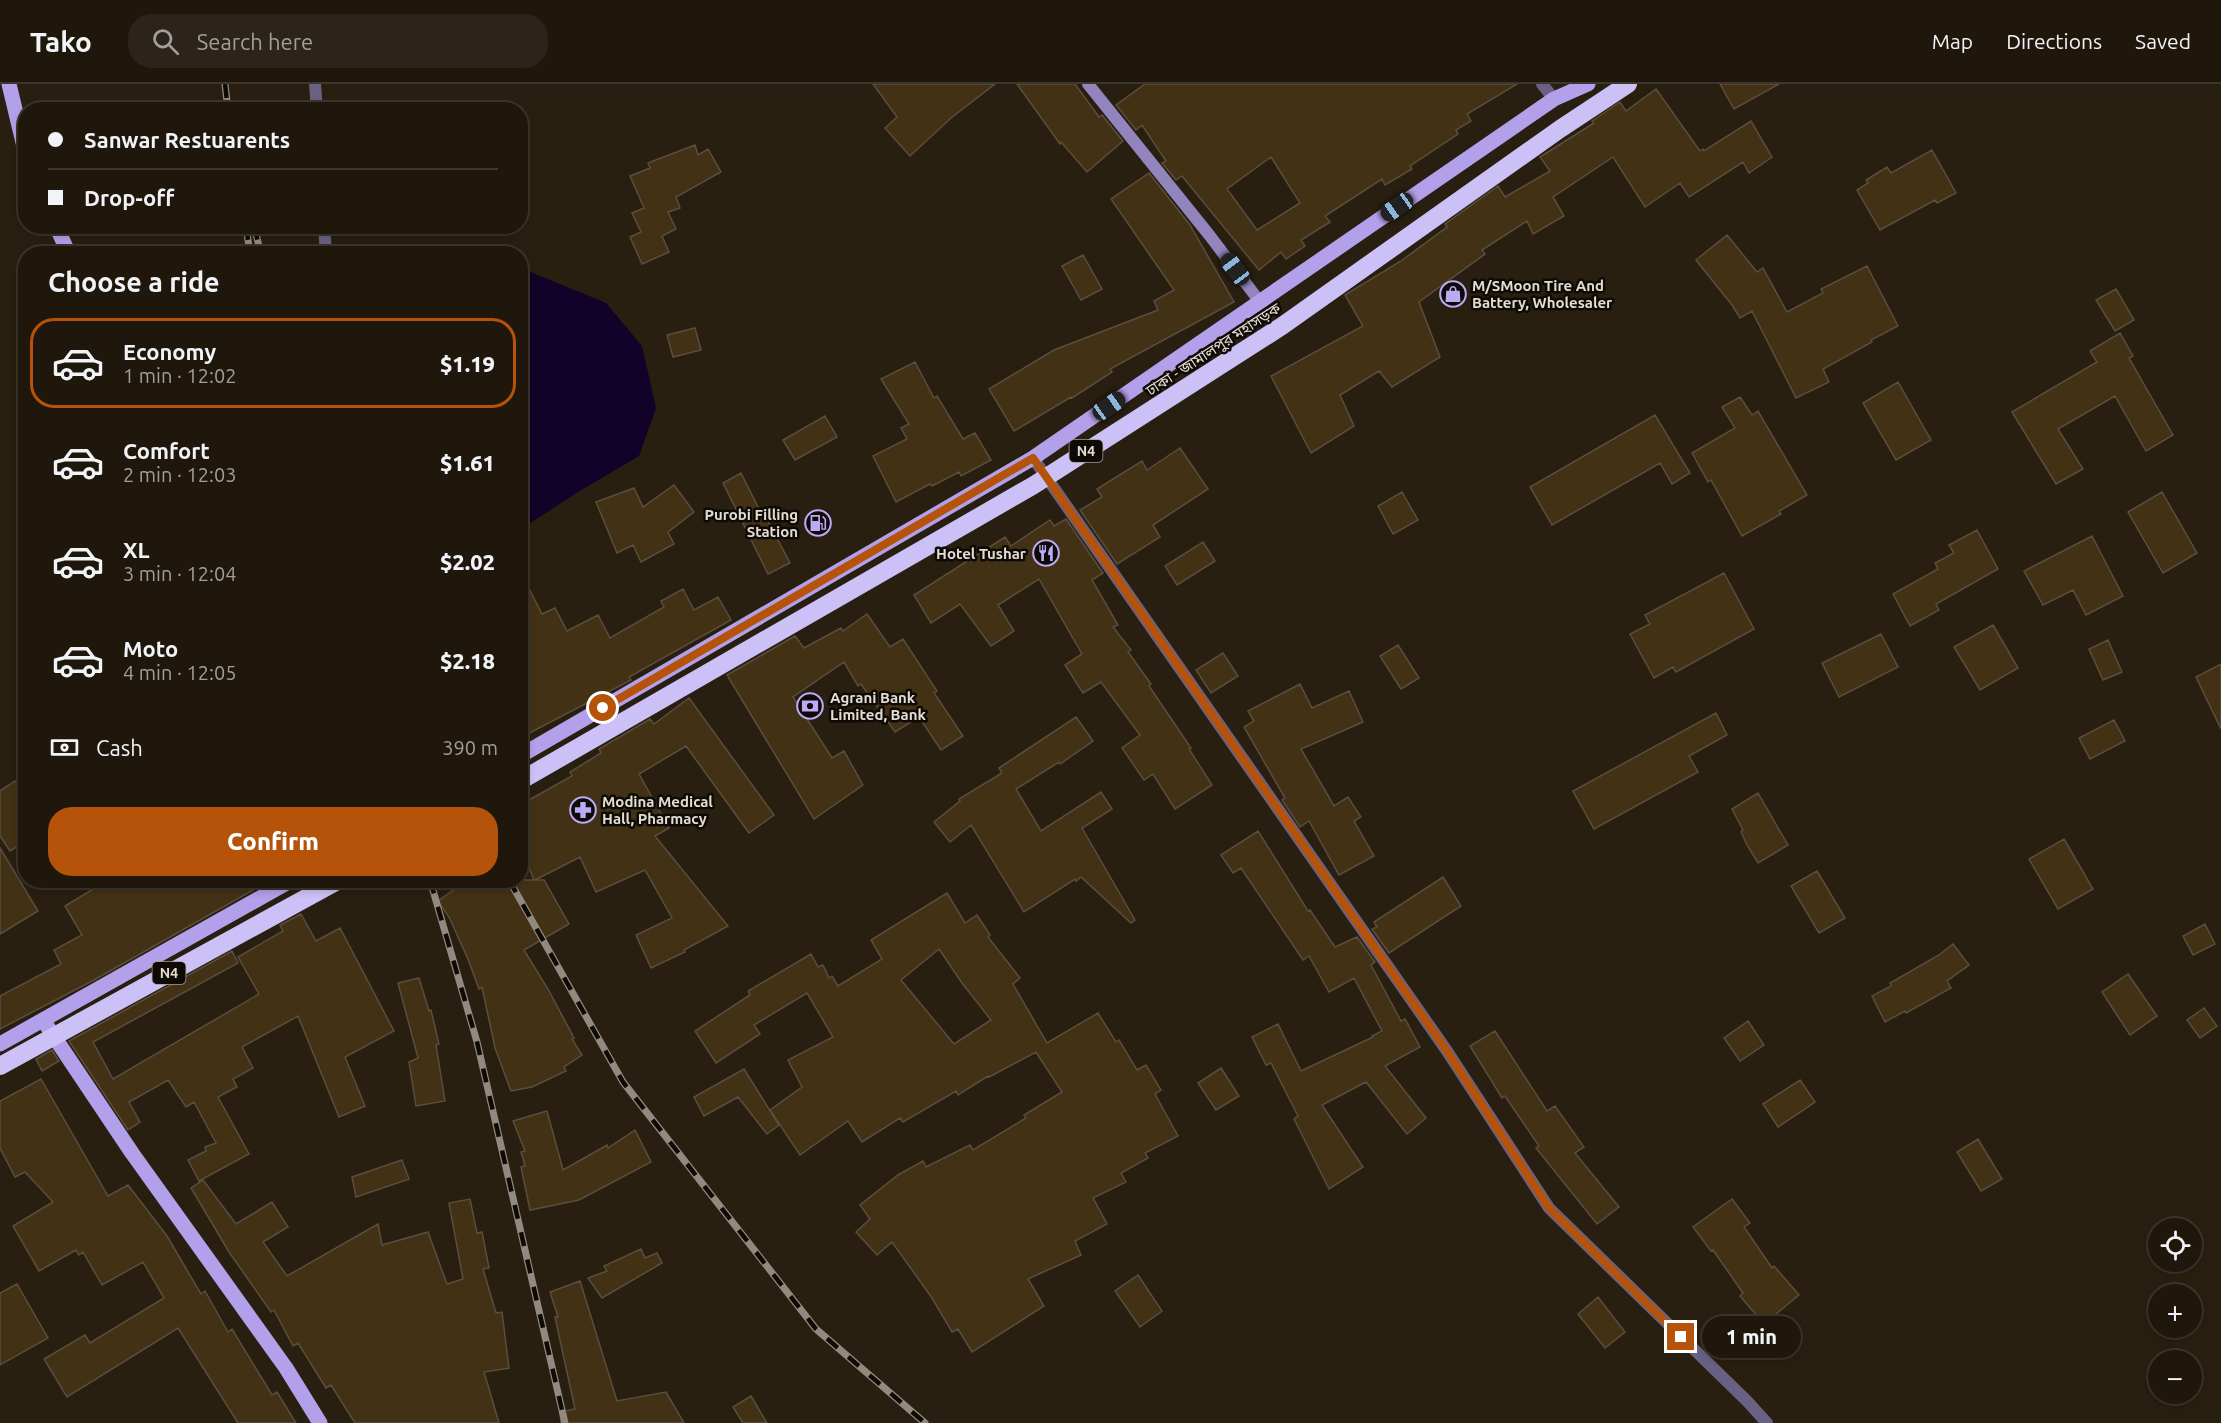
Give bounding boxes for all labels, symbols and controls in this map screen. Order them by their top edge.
search box [128,14,548,68]
icon: search [149,25,182,58]
text: Tako [30,26,92,57]
text: Search here [197,29,313,54]
text: Map [1932,29,1973,53]
text: Directions [2006,29,2102,53]
text: Saved [2135,29,2191,53]
text: Sanwar Restuarents [84,127,290,152]
text: Drop-off [84,185,174,210]
car [1377,189,1417,225]
car [1217,249,1253,289]
text: Choose a ride [48,267,220,297]
place label: M/SMoon Tire And Battery, Wholesaler [1472,277,1613,311]
shop icon: M/SMoon Tire And Battery, Wholesaler [1438,279,1468,309]
street label: ঢাকা - জামালপুর মহাসড়ক [1142,299,1285,400]
icon: car [51,336,105,390]
text: Economy [123,339,216,364]
text: $1.19 [440,351,495,376]
text: 1 min · 12:02 [123,364,237,387]
car [1089,388,1129,424]
icon: car [51,435,105,489]
text: Comfort [123,438,210,463]
road number: N4 [1070,440,1102,462]
text: $1.61 [440,450,495,475]
text: 2 min · 12:03 [123,463,237,486]
place label: Purobi Filling Station [704,506,798,540]
fuel station icon: Purobi Filling Station [803,508,833,538]
icon: car [51,534,105,588]
text: XL [123,537,150,562]
restaurant icon: Hotel Tushar [1031,538,1061,568]
place label: Hotel Tushar [936,545,1027,562]
text: $2.02 [440,549,495,574]
text: 3 min · 12:04 [123,562,237,585]
icon: car [51,633,105,687]
text: Moto [123,636,178,661]
text: $2.18 [440,648,495,673]
text: 4 min · 12:05 [123,661,237,684]
place label: Agrani Bank Limited, Bank [830,689,926,723]
bank icon: Agrani Bank Limited, Bank [795,691,825,721]
route start [589,694,616,721]
icon: cash [48,731,81,764]
text: Cash [96,735,143,760]
text: 390 m [442,736,498,759]
place label: Modina Medical Hall, Pharmacy [602,793,713,827]
pharmacy icon: Modina Medical Hall, Pharmacy [568,795,598,825]
button: Confirm [48,807,498,876]
road number: N4 [152,962,186,984]
map controls [2148,1218,2202,1404]
button: locate [2148,1218,2202,1272]
button: + [2148,1284,2202,1338]
callout: 1 min [1702,1316,1801,1358]
route end [1667,1323,1694,1350]
text: 1 min [1726,1325,1777,1348]
button: − [2148,1350,2202,1404]

